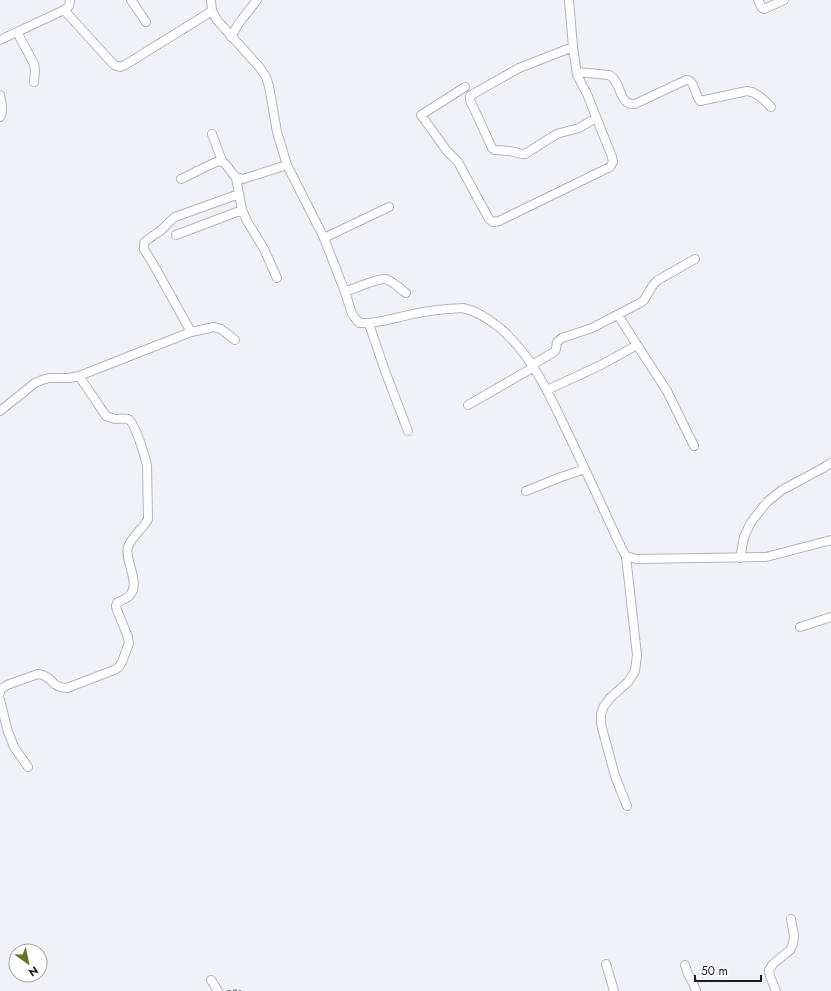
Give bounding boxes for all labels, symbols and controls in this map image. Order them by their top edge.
north arrow [8,943,48,983]
scale bar [695,957,761,983]
text: N [25,962,41,980]
text: 50 m [701,962,728,980]

